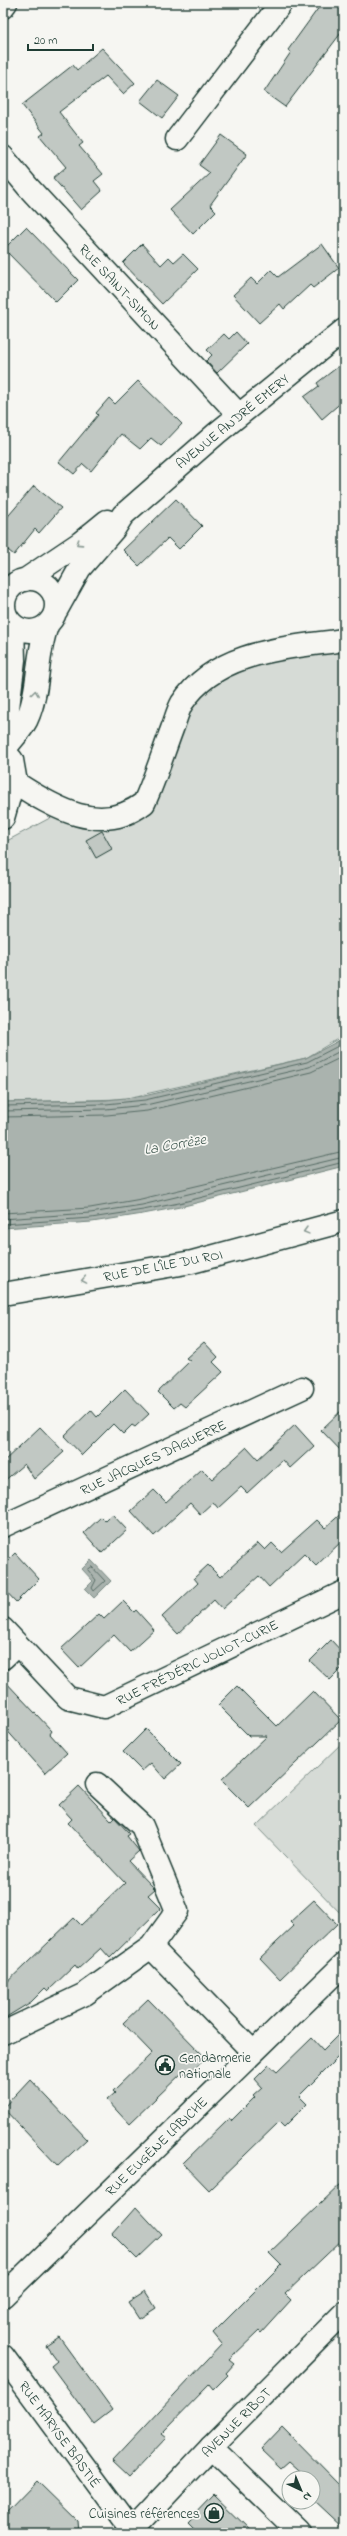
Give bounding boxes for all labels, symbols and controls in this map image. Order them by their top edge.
scale bar [28,26,93,52]
text: 20 m [34,32,57,50]
street label: RUE SAINT-SIMON [73,240,165,336]
street label: AVENUE ANDRÉ EMERY [172,369,295,475]
one-way arrow [76,538,83,545]
one-way arrow [30,690,39,696]
water label: La Corrèze [143,1129,209,1161]
one-way arrow [303,1226,310,1235]
street label: RUE DE L'ÎLE DU ROI [102,1245,225,1288]
one-way arrow [81,1275,87,1284]
street label: RUE JACQUES DAGUERRE [77,1415,230,1501]
street label: RUE FRÉDÉRIC JOLIOT-CURIE [113,1615,282,1712]
place label: Gendarmerie nationale [179,2048,252,2085]
public building icon: Gendarmerie nationale [154,2054,176,2076]
street label: RUE EUGÈNE LABICHE [101,2092,213,2202]
street label: RUE MARYSE BASTIÉ [13,2377,105,2493]
street label: AVENUE RIBOT [197,2383,277,2463]
north arrow [281,2470,321,2510]
text: N [299,2488,315,2505]
shop icon: Cuisines références [203,2502,225,2524]
place label: Cuisines références [89,2504,200,2525]

